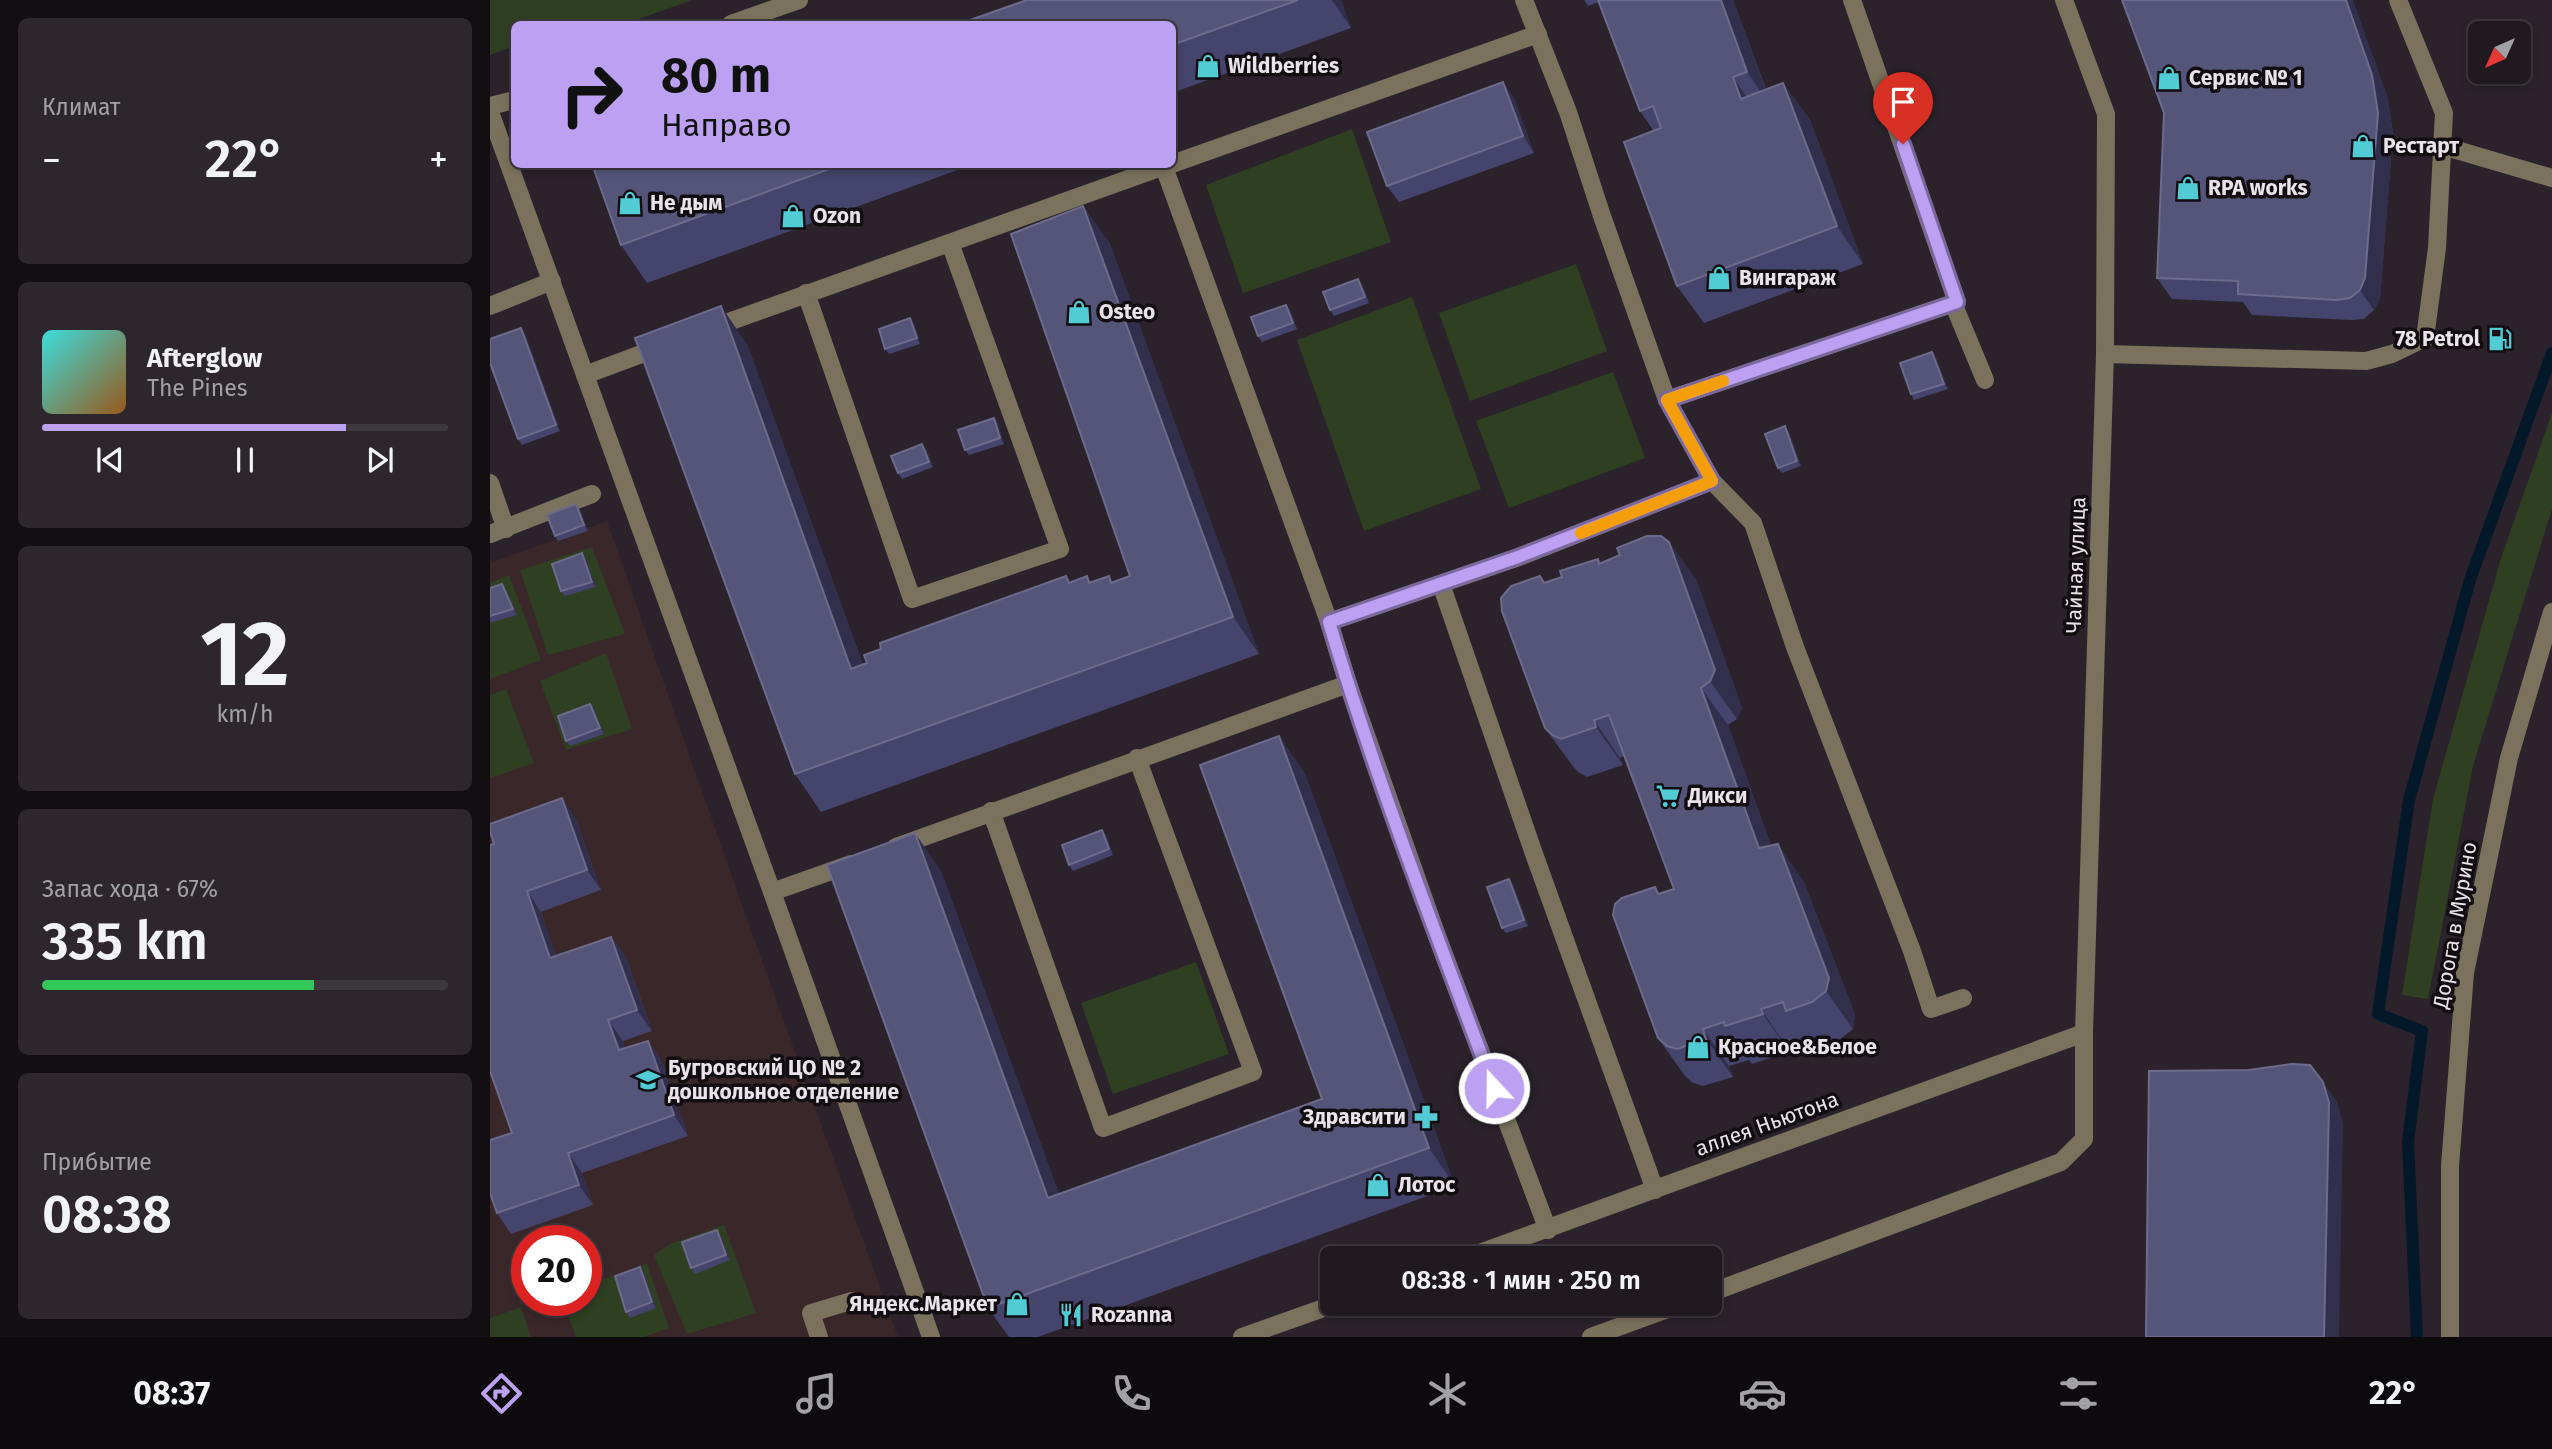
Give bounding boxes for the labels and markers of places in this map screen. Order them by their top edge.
shop icon: Wildberries [1194,52,1222,80]
place label: Wildberries [1228,53,1339,79]
shop icon: Сервис № 1 [2155,64,2183,92]
place label: Сервис № 1 [2189,65,2302,91]
pin [1873,72,1933,144]
shop icon: Рестарт [2349,132,2377,160]
place label: Рестарт [2383,133,2460,159]
shop icon: RPA works [2174,174,2202,202]
place label: RPA works [2208,175,2308,201]
shop icon: Не дым [616,189,644,217]
place label: Не дым [650,190,722,216]
shop icon: Ozon [779,202,807,230]
place label: Ozon [813,203,861,229]
shop icon: Вингараж [1705,264,1733,292]
place label: Вингараж [1739,265,1836,291]
shop icon: Osteo [1065,298,1093,326]
place label: Osteo [1099,299,1155,325]
fuel station icon: 78 Petrol [2486,325,2514,353]
place label: 78 Petrol [2395,326,2481,352]
supermarket icon: Дикси [1654,782,1682,810]
place label: Дикси [1687,783,1747,809]
shop icon: Красное&Белое [1684,1033,1712,1061]
place label: Красное&Белое [1718,1034,1877,1060]
place label: Бугровский ЦО № 2 дошкольное отделение [668,1055,899,1105]
school or university icon: Бугровский ЦО № 2 дошкольное отделение [634,1066,662,1094]
pharmacy icon: Здравсити [1412,1103,1440,1131]
place label: Здравсити [1302,1104,1406,1130]
shop icon: Лотос [1364,1171,1392,1199]
place label: Лотос [1398,1172,1455,1198]
shop icon: Яндекс.Маркет [1003,1290,1031,1318]
place label: Яндекс.Маркет [849,1291,998,1317]
restaurant icon: Rozanna [1057,1301,1085,1329]
place label: Rozanna [1091,1302,1172,1328]

